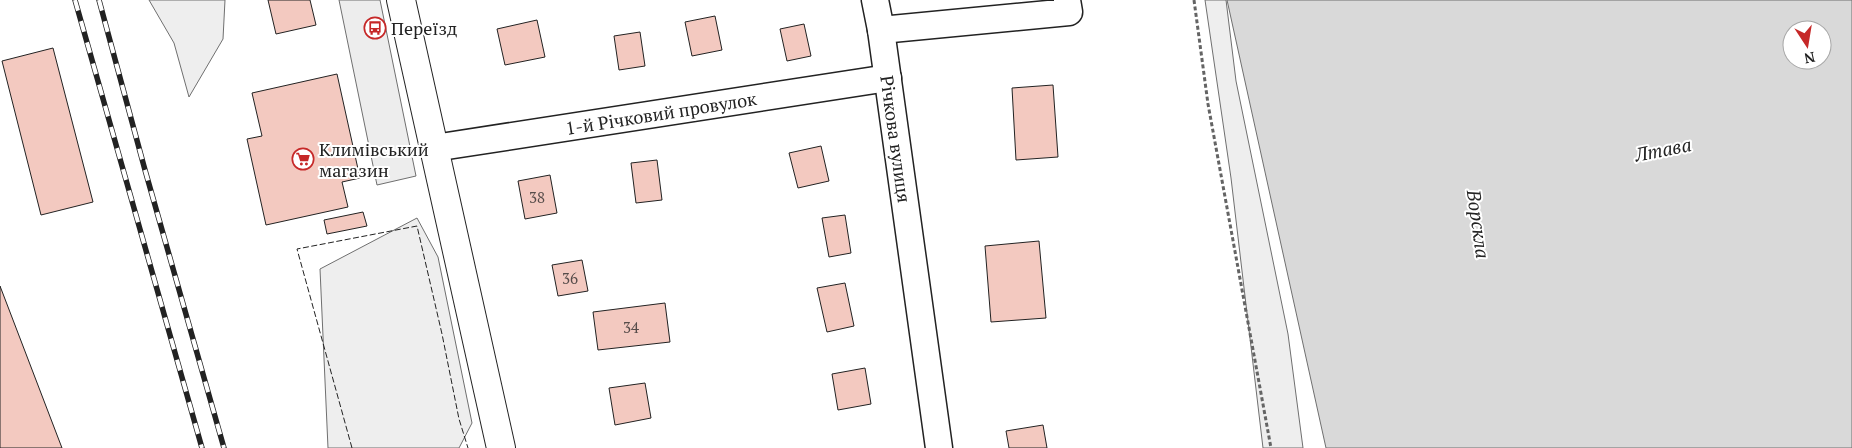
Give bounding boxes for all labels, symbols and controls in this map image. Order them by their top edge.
bus stop icon: Переїзд [363,16,387,40]
place label: Переїзд [391,16,457,40]
north arrow [1782,20,1832,70]
text: N [1802,48,1817,69]
street label: Річкова вулиця [875,74,917,204]
street label: 1-й Річковий провулок [564,86,758,140]
water label: Лтава [1632,131,1693,167]
place label: Климівський магазин [319,137,429,182]
supermarket icon: Климівський магазин [291,147,315,171]
house number: 38 [529,187,545,207]
water label: Ворскла [1462,187,1496,260]
house number: 36 [562,268,578,288]
house number: 34 [623,317,639,337]

